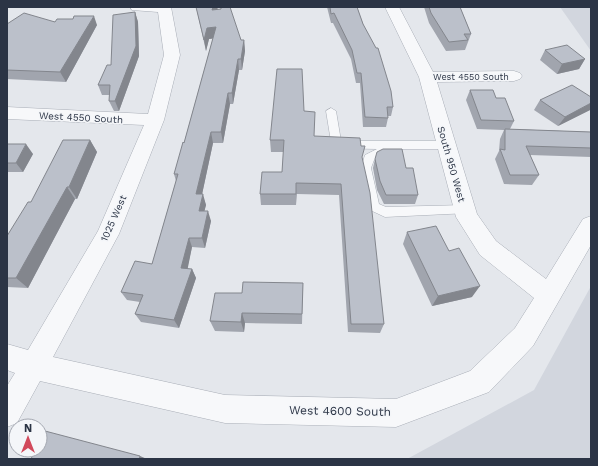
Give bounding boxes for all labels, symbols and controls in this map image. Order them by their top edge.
street label: West 4550 South [433,72,509,82]
street label: West 4550 South [39,110,123,125]
street label: South 950 West [435,125,468,204]
street label: 1025 West [98,193,129,243]
street label: West 4600 South [289,403,391,419]
north arrow [8,418,48,458]
text: N [24,422,32,435]

